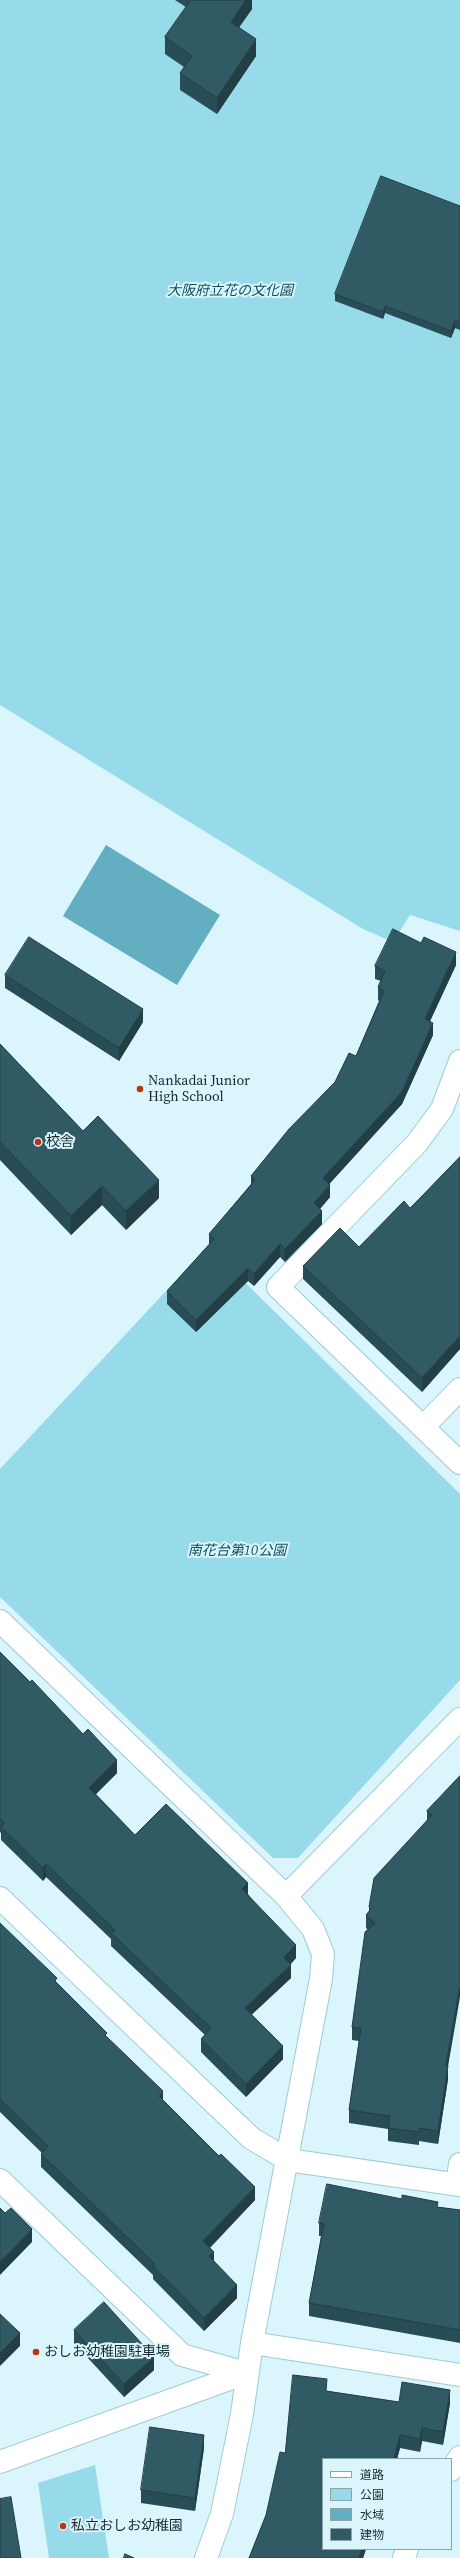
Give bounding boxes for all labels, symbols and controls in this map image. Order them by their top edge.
park label: 大阪府立花の文化園 [167,283,293,299]
place label: Nankadai Junior High School [148,1073,250,1106]
marker: Nankadai Junior High School [135,1084,145,1094]
place label: 校舎 [46,1134,74,1150]
marker: 校舎 [33,1137,43,1147]
park label: 南花台第10公園 [188,1543,286,1559]
place label: おしお幼稚園駐車場 [44,2344,170,2360]
marker: おしお幼稚園駐車場 [31,2347,41,2357]
legend [322,2458,452,2550]
text: 道路 [360,2467,384,2483]
text: 公園 [360,2487,384,2503]
text: 水域 [360,2507,384,2523]
place label: 私立おしお幼稚園 [71,2518,183,2534]
marker: 私立おしお幼稚園 [58,2521,68,2531]
text: 建物 [360,2527,384,2543]

